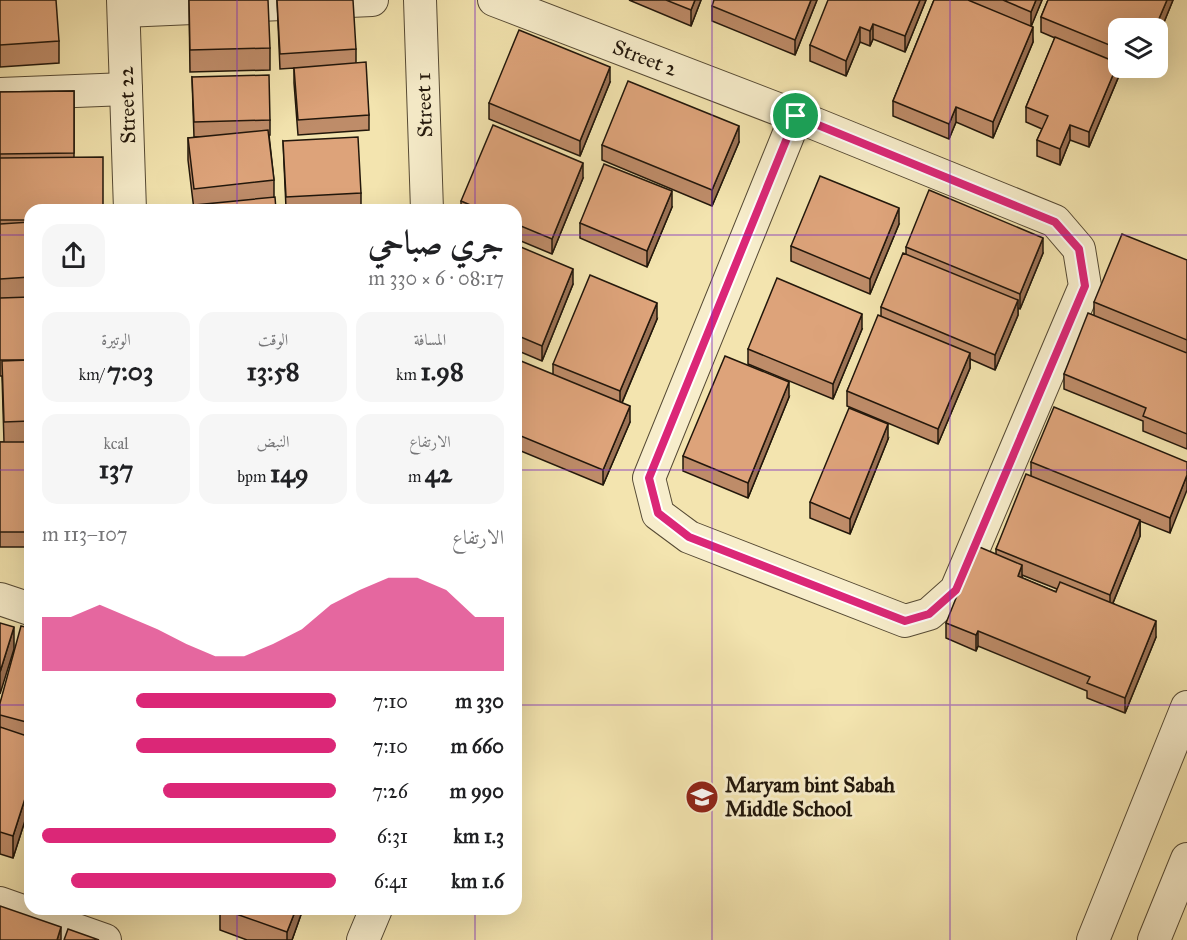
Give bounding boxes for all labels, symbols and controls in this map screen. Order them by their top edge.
map controls [1108,18,1168,78]
button: layers [1108,18,1168,78]
street label: Street 2 [609,34,682,82]
street label: Street 22 [113,65,141,144]
street label: Street 1 [410,72,438,138]
pin [770,90,821,141]
icon: arrive [779,99,812,132]
text: جري صباحي [368,223,504,263]
button: share [42,224,105,287]
text: 08:17 · 6 × 330 m [368,266,504,290]
text: الوتيرة [101,330,131,349]
text: الوقت [258,330,288,349]
text: المسافة [414,330,446,349]
text: 7:03 [107,355,153,387]
text: 13:58 [246,355,300,387]
text: 1.98 [420,355,464,387]
text: /km [79,365,107,384]
text: km [396,365,420,384]
text: النبض [257,432,289,451]
text: الارتفاع [409,432,451,451]
text: kcal [103,434,129,453]
text: 137 [99,453,133,485]
text: 149 [270,457,309,489]
text: 42 [425,457,452,489]
text: bpm [237,467,270,486]
text: m [408,467,425,486]
text: 107–113 m [42,522,128,546]
text: الارتفاع [452,525,504,549]
text: 7:10 [373,689,408,713]
text: 330 m [455,689,504,713]
text: 7:10 [373,734,408,758]
text: 660 m [451,734,504,758]
place label: Maryam bint Sabah Middle School [725,772,895,822]
text: 7:26 [372,779,408,803]
text: 990 m [450,779,504,803]
school or university icon: Maryam bint Sabah Middle School [684,779,720,815]
text: 6:31 [377,824,408,848]
text: 1.3 km [454,824,504,848]
text: 6:41 [374,869,408,893]
text: 1.6 km [451,869,504,893]

